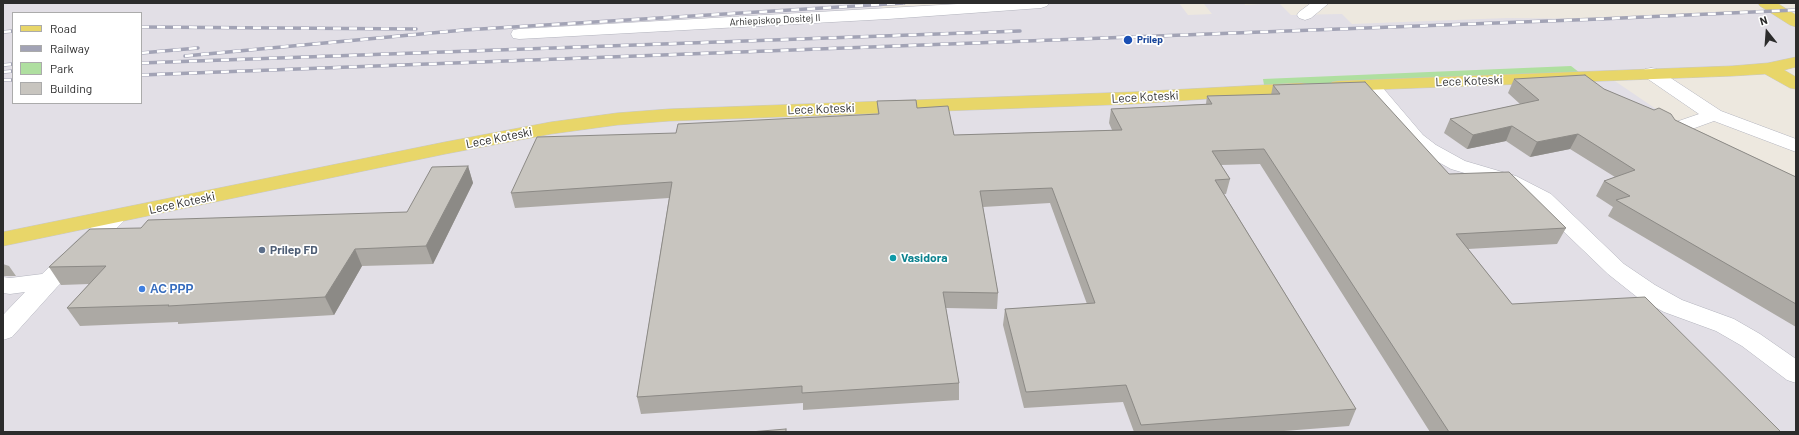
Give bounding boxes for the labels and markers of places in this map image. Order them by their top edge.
marker: Prilep [1122,34,1134,46]
place label: Prilep [1137,34,1163,46]
place label: Prilep FD [270,243,318,257]
marker: Prilep FD [257,245,267,255]
place label: Vasidora [901,251,947,265]
marker: Vasidora [888,253,898,263]
place label: АС РРР [150,282,193,296]
marker: АС РРР [137,284,147,294]

